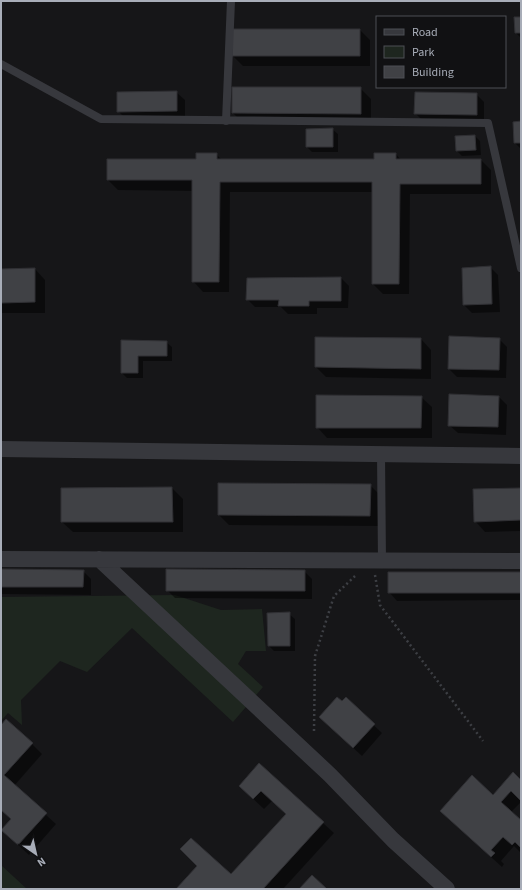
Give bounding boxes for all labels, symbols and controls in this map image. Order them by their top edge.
legend [376,16,506,88]
text: Road [412,24,438,41]
text: Park [412,44,434,61]
text: Building [412,64,454,81]
north arrow [16,834,56,874]
text: N [34,854,49,870]

